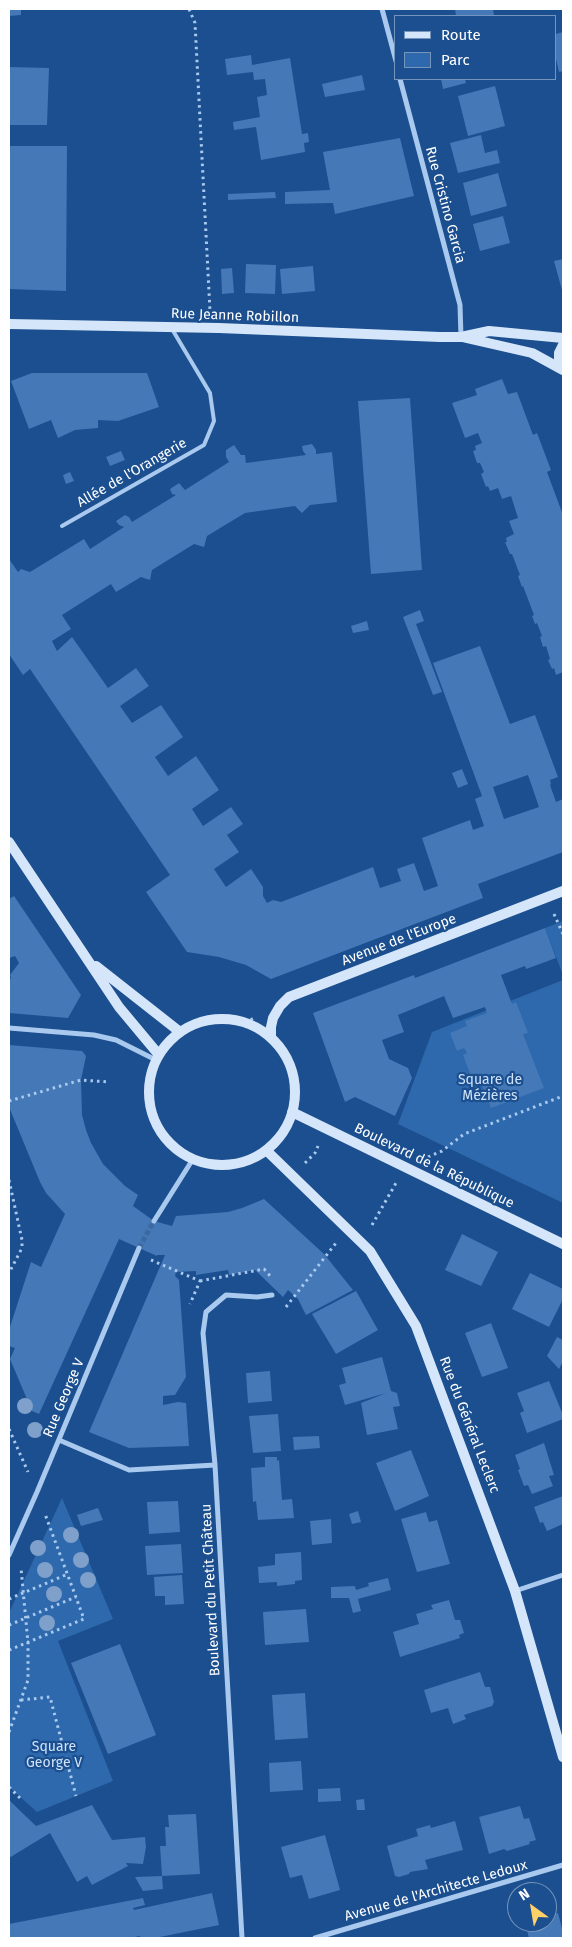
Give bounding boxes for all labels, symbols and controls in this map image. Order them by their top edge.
legend [394,15,557,80]
text: Route [441,26,481,44]
text: Parc [441,51,470,69]
street label: Rue Cristino Garcia [421,145,469,265]
street label: Rue Jeanne Robillon [171,305,299,327]
street label: Allée de l'Orangerie [74,435,190,511]
street label: Avenue de l'Europe [339,910,459,970]
park label: Square de Mézières [458,1072,522,1104]
street label: Boulevard de la République [351,1120,517,1212]
street label: Rue du Général Leclerc [435,1354,503,1496]
street label: Rue George V [40,1356,88,1440]
street label: Boulevard du Petit Château [198,1503,224,1677]
park label: Square George V [26,1739,82,1771]
street label: Avenue de l'Architecte Ledoux [343,1857,529,1925]
north arrow [507,1882,557,1932]
text: N [516,1885,533,1904]

